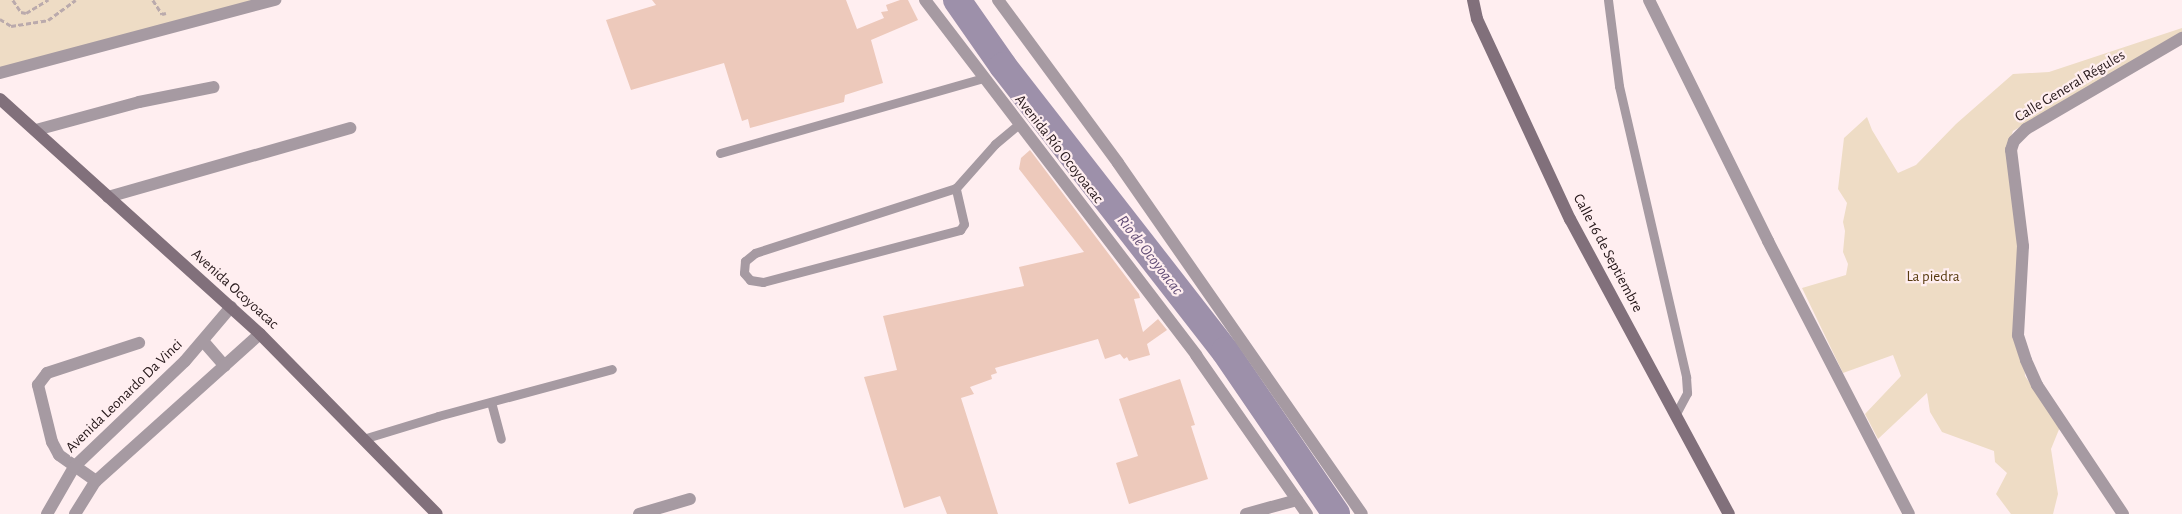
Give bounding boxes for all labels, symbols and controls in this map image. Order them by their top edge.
street label: Calle General Régules [2012,46,2128,126]
street label: Avenida Río Ocoyoacac [1011,91,1107,207]
street label: Calle 16 de Septiembre [1569,191,1647,315]
water label: Rio de Ocoyoacac [1113,211,1187,299]
street label: Avenida Ocoyoacac [188,245,282,333]
park label: La piedra [1906,268,1960,286]
street label: Avenida Leonardo Da Vinci [62,336,186,456]

